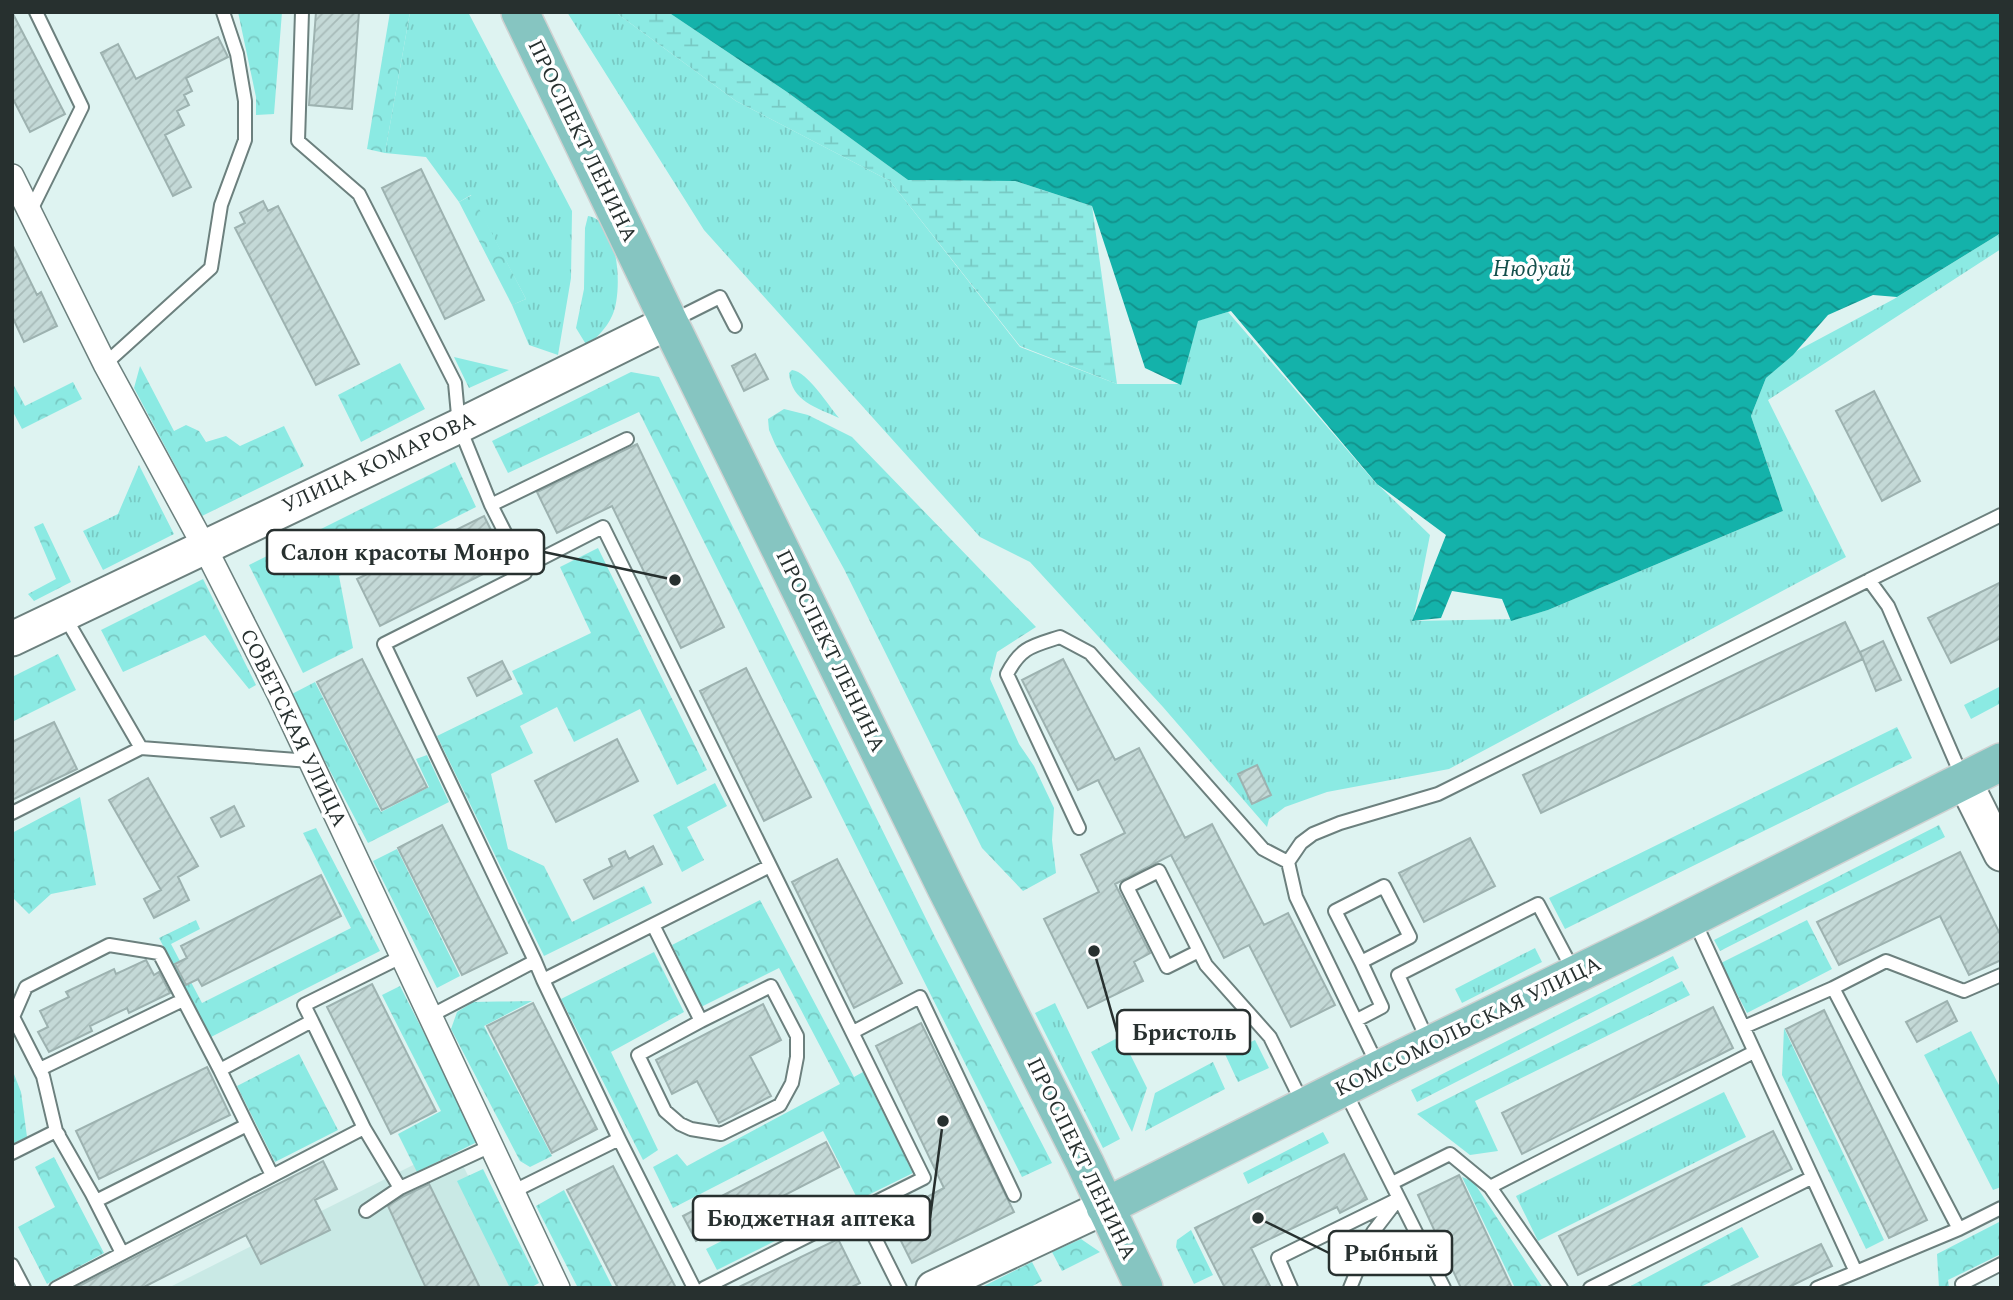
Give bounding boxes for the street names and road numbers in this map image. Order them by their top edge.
street label: ПРОСПЕКТ ЛЕНИНА [519,34,645,248]
street label: УЛИЦА КОМАРОВА [277,404,481,522]
street label: ПРОСПЕКТ ЛЕНИНА [767,544,893,758]
street label: СОВЕТСКАЯ УЛИЦА [231,623,355,833]
street label: КОМСОМОЛЬСКАЯ УЛИЦА [1329,948,1607,1106]
street label: ПРОСПЕКТ ЛЕНИНА [1018,1052,1144,1266]

